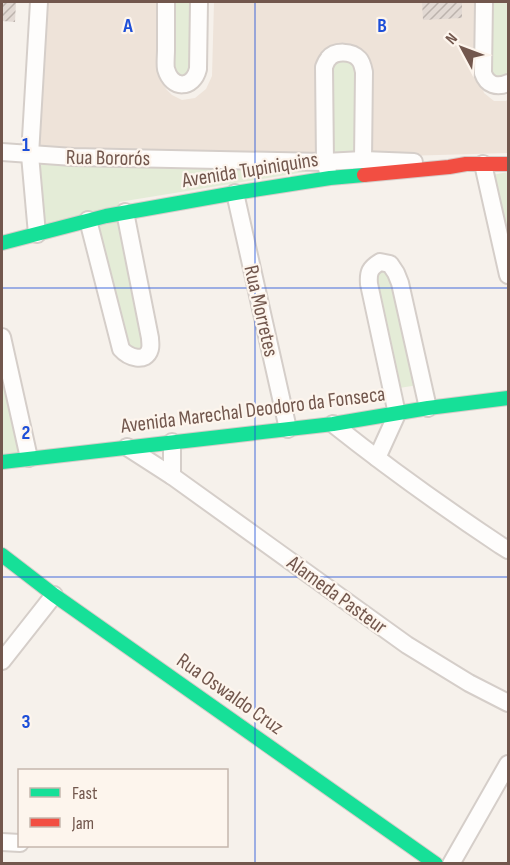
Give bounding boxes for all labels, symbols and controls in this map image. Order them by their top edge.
text: A [122,14,133,38]
text: B [377,14,387,38]
north arrow [432,18,492,78]
text: N [442,30,462,49]
text: 1 [22,133,30,157]
street label: Rua Bororós [66,145,150,171]
street label: Avenida Tupiniquins [179,147,320,193]
street label: Rua Morretes [238,263,284,359]
street label: Avenida Marechal Deodoro da Fonseca [118,381,387,439]
text: 2 [22,421,30,445]
street label: Alameda Pasteur [281,550,392,640]
street label: Rua Oswaldo Cruz [172,648,289,740]
text: 3 [22,710,31,734]
legend [18,769,228,847]
text: Fast [72,783,98,804]
text: Jam [71,813,94,834]

